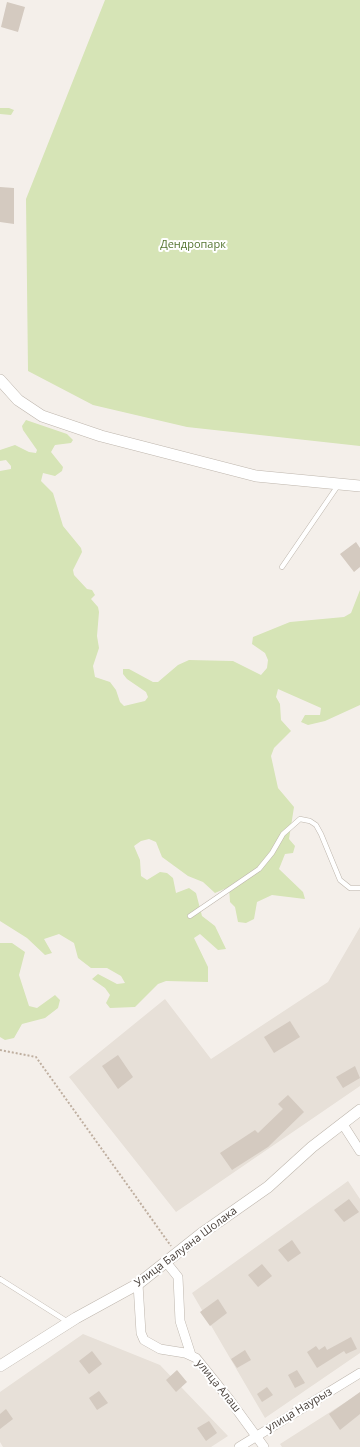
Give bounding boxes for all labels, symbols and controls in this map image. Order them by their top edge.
park label: Дендропарк [160,238,226,252]
street label: Улица Балуана Шолака [132,1204,240,1290]
street label: улица Алаш [193,1357,243,1415]
street label: улица Наурыз [264,1385,334,1435]

